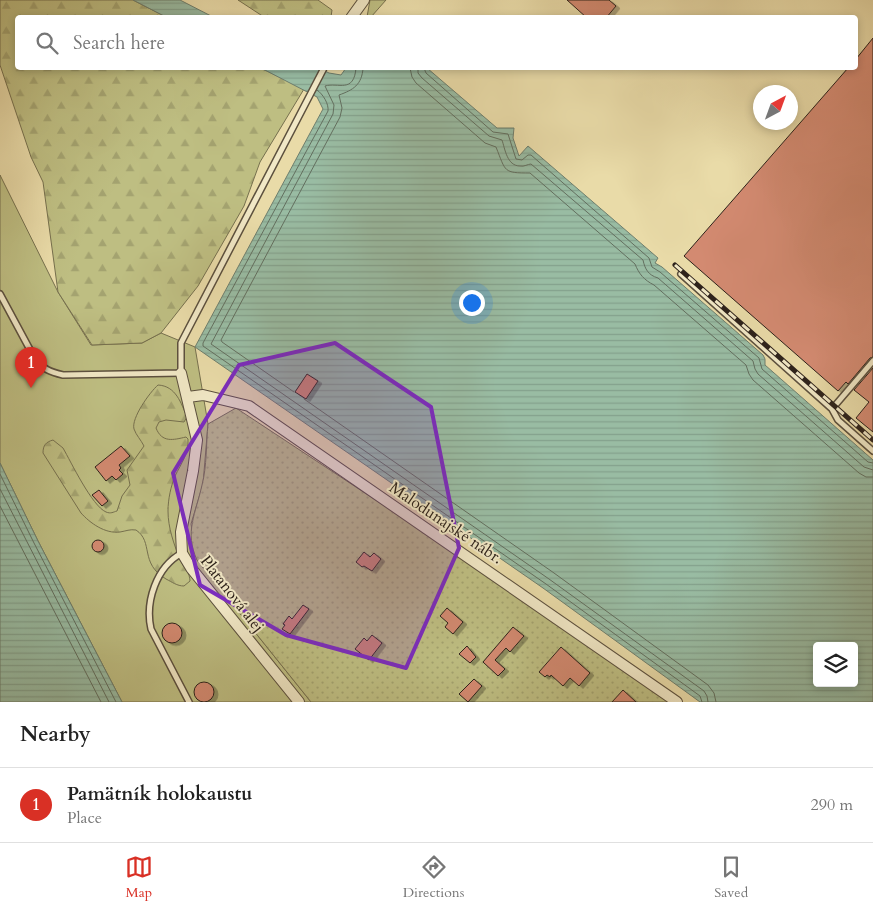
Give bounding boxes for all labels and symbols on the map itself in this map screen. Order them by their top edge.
north arrow [753,85,798,130]
your location [459,290,485,316]
pin: 1 [15,347,47,388]
street label: Malodunajské nábr. [385,477,507,569]
street label: Platanová alej [195,551,269,637]

